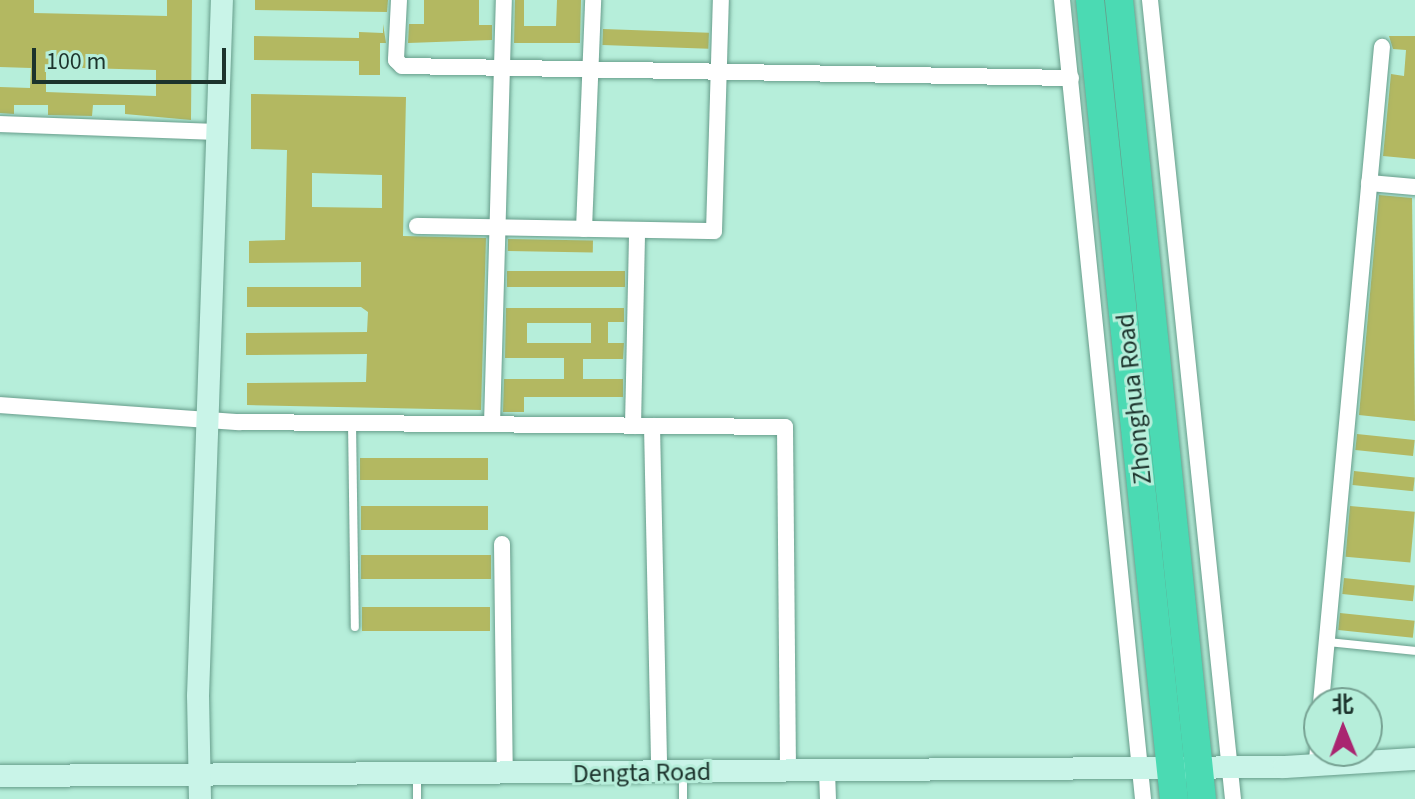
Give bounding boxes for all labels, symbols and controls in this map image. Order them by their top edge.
scale bar [36,32,230,82]
text: 100 m [46,44,106,79]
street label: Zhonghua Road [1109,312,1159,486]
north arrow [1303,687,1383,767]
text: 北 [1331,689,1354,721]
street label: Dengta Road [572,756,712,790]

